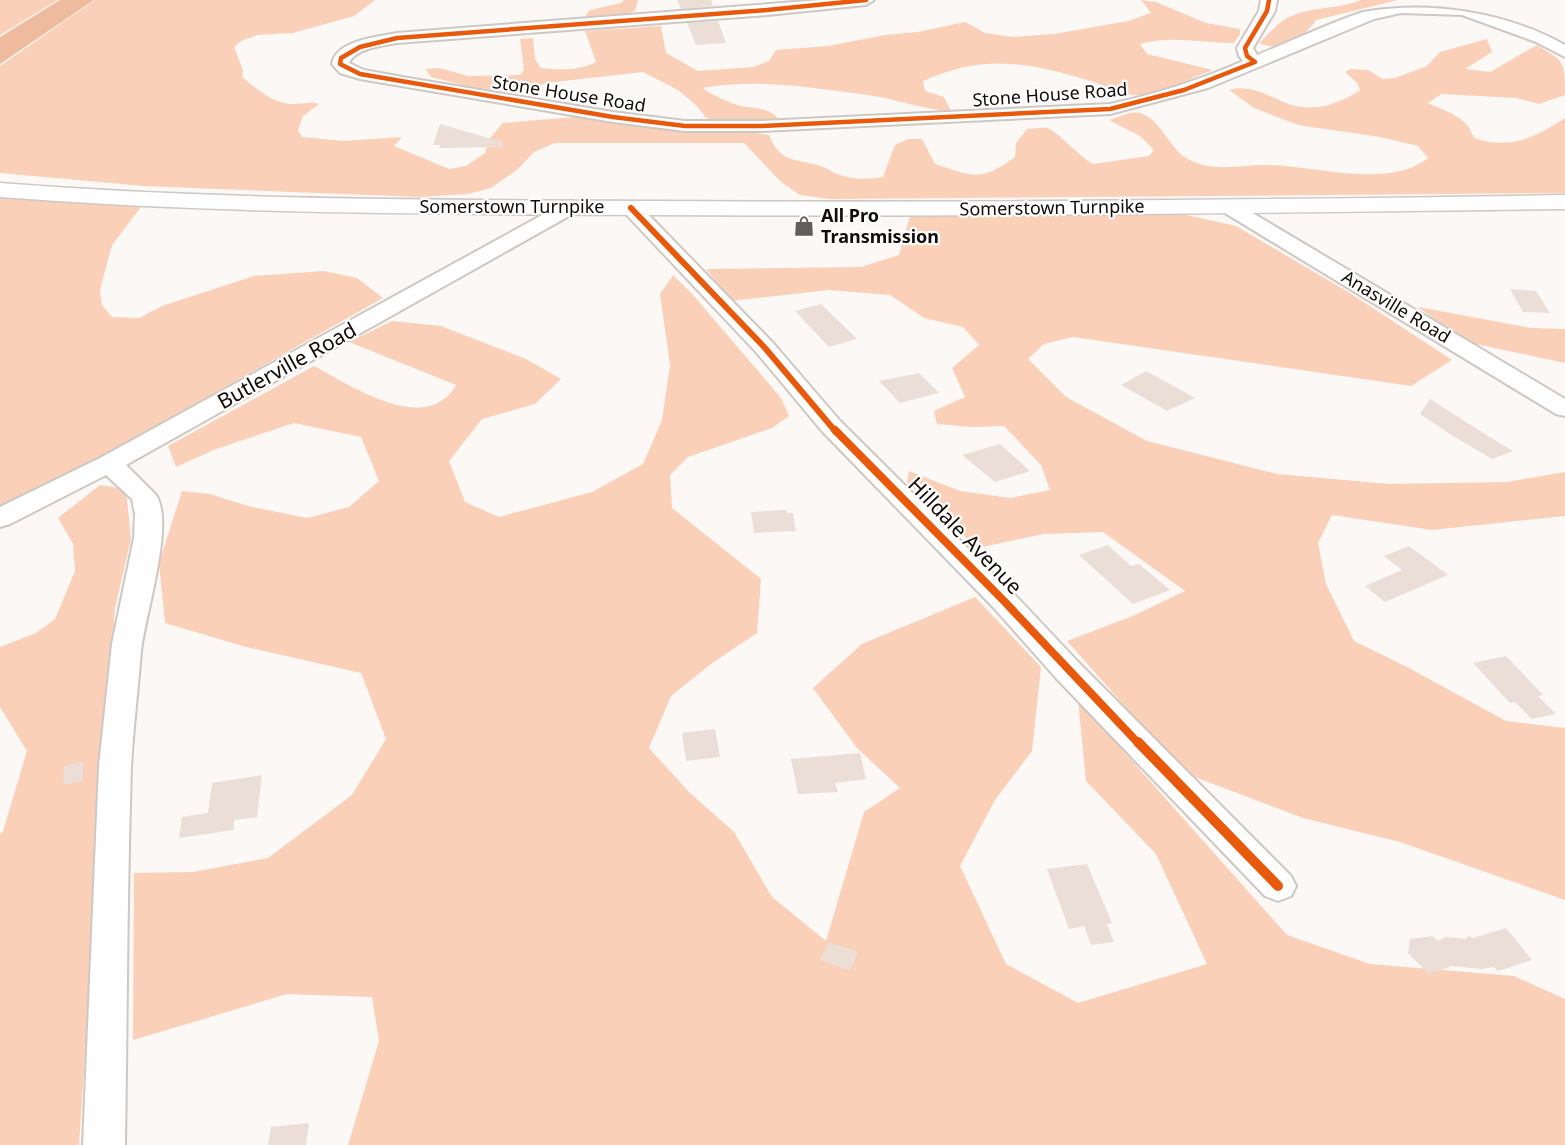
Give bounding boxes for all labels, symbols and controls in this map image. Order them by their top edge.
street label: Stone House Road [491,69,648,117]
street label: Stone House Road [972,77,1128,111]
street label: Somerstown Turnpike [959,193,1145,221]
street label: Somerstown Turnpike [419,194,605,218]
place label: All Pro Transmission [821,203,939,248]
shop icon: All Pro Transmission [792,214,816,238]
street label: Anasville Road [1338,264,1455,348]
street label: Butlerville Road [212,315,361,415]
street label: Hilldale Avenue [903,471,1029,600]

